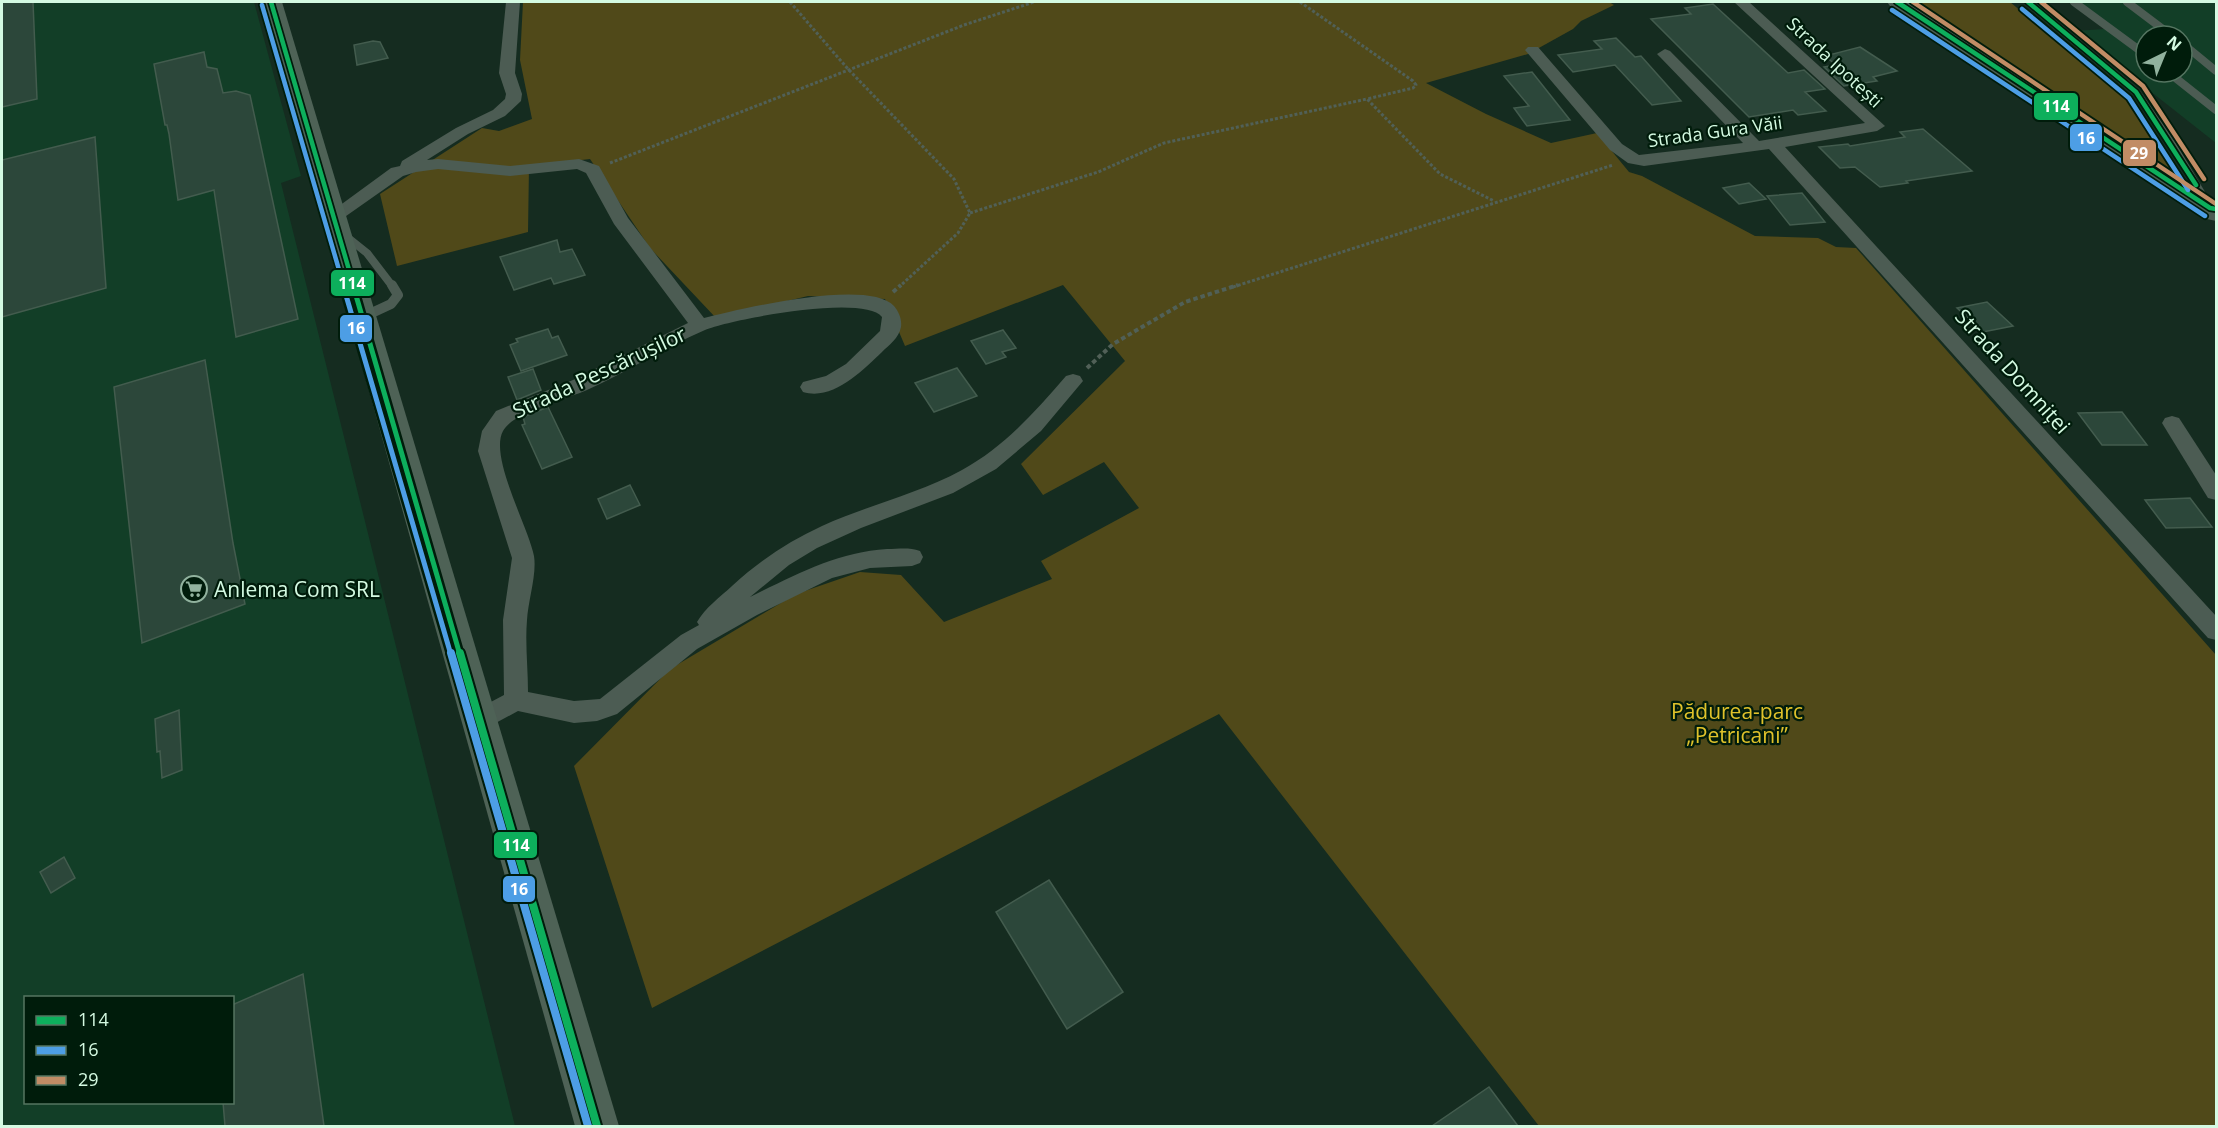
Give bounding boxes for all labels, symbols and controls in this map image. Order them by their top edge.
street label: Strada Ipotești [1782,12,1888,112]
north arrow [2134,24,2194,84]
text: N [2162,31,2186,56]
line badge: 114 [2033,92,2079,121]
text: 114 [2042,95,2070,117]
street label: Strada Gura Văii [1646,110,1784,152]
line badge: 16 [2069,123,2103,152]
text: 16 [2077,127,2095,149]
line badge: 29 [2122,139,2157,167]
text: 29 [2130,142,2148,164]
line badge: 114 [330,269,375,297]
text: 114 [338,272,366,294]
street label: Strada Domniței [1949,302,2077,440]
line badge: 16 [339,314,373,343]
text: 16 [347,317,365,339]
street label: Strada Pescărușilor [508,319,691,425]
supermarket icon: Anlema Com SRL [179,574,209,604]
place label: Anlema Com SRL [214,575,380,603]
park label: Pădurea-parc „Petricani” [1671,697,1803,749]
line badge: 114 [493,831,538,859]
text: 114 [502,834,530,856]
line badge: 16 [502,875,536,903]
text: 16 [510,878,528,900]
legend [24,996,234,1104]
text: 114 [78,1007,109,1031]
text: 16 [78,1037,99,1061]
text: 29 [78,1067,99,1091]

